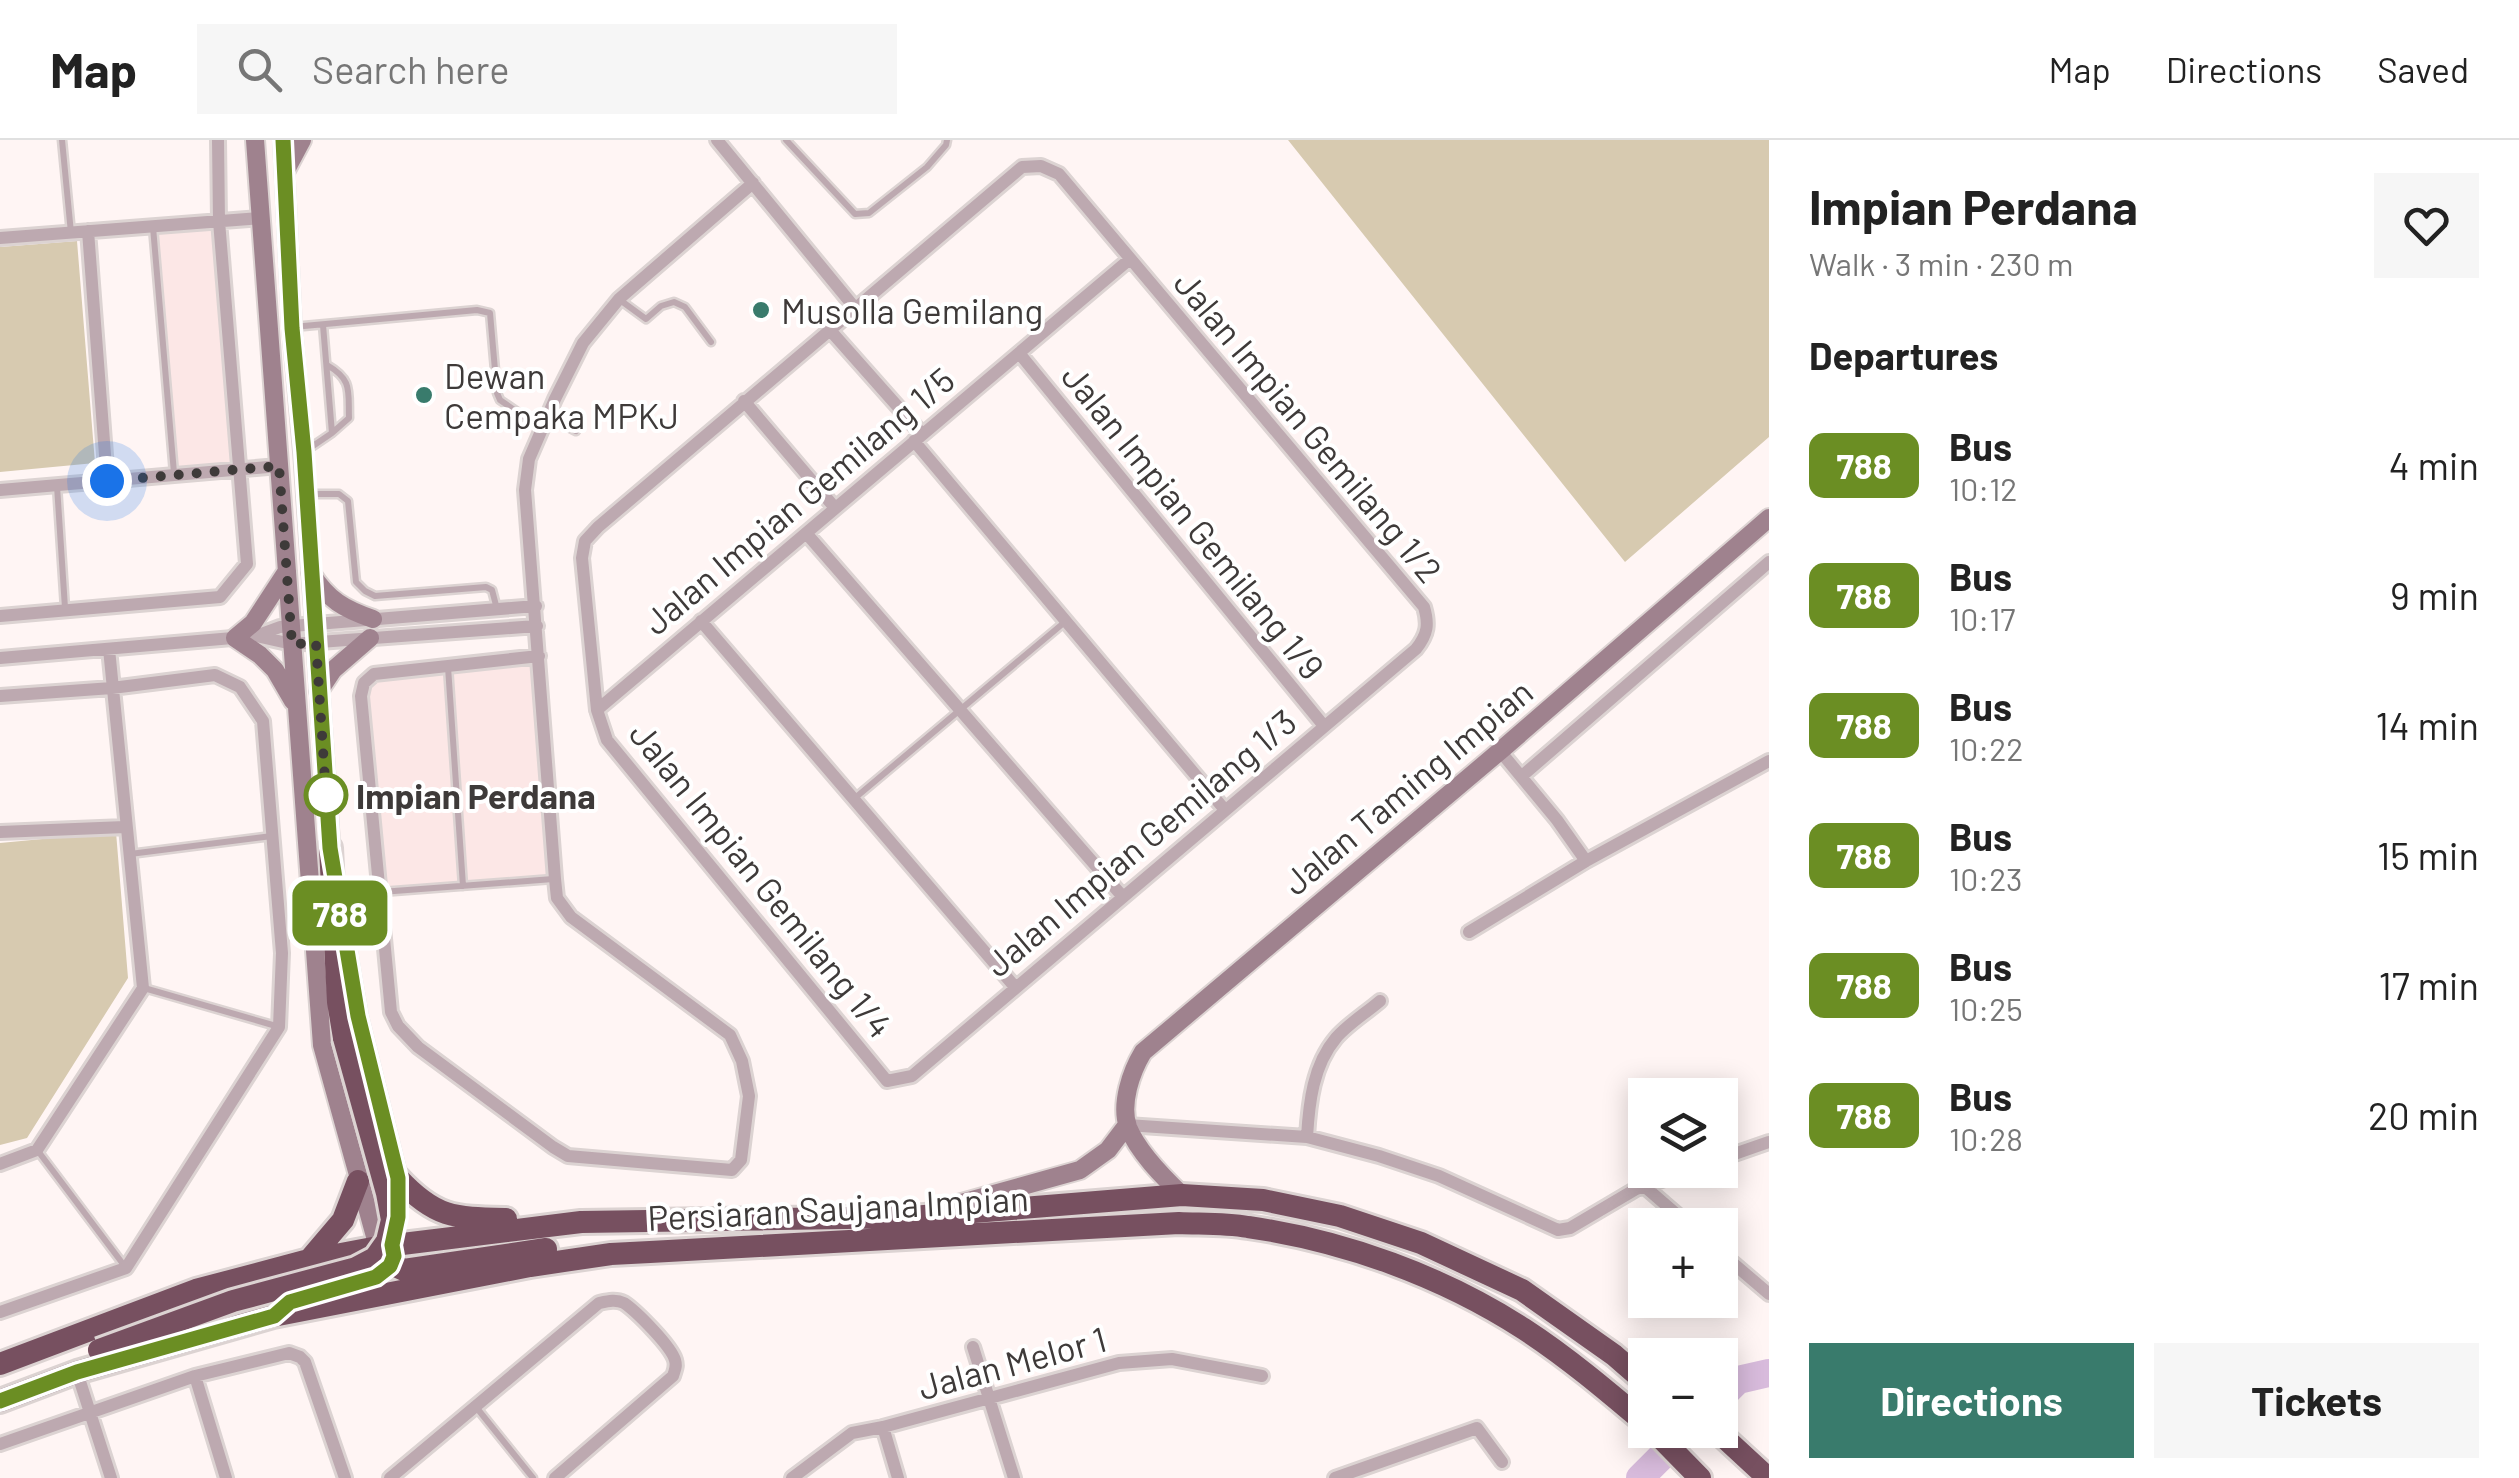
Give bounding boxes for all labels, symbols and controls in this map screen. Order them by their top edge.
search box [197,24,897,114]
text: Map [50,40,137,98]
icon: search [232,42,287,97]
text: Search here [312,46,509,92]
text: Map [2049,48,2111,90]
text: Directions [2166,48,2322,90]
text: Saved [2377,48,2469,90]
button: heart [2374,173,2479,278]
text: Impian Perdana [1809,177,2138,235]
text: Walk · 3 min · 230 m [1809,244,2074,282]
street label: Jalan Impian Gemilang 1/2 [1166,262,1452,590]
place label: Musolla Gemilang [781,289,1043,331]
marker: Musolla Gemilang [750,299,772,321]
text: Departures [1809,332,1998,378]
place label: Dewan Cempaka MPKJ [444,354,679,436]
street label: Jalan Impian Gemilang 1/9 [1054,355,1334,687]
street label: Jalan Impian Gemilang 1/5 [634,358,962,642]
marker: Dewan Cempaka MPKJ [413,384,435,406]
text: Bus [1949,423,2012,469]
text: 4 min [2389,442,2479,488]
text: 788 [1836,444,1892,486]
your location [82,456,132,506]
text: 10:12 [1949,469,2017,507]
text: Bus [1949,553,2012,599]
text: 9 min [2390,572,2479,618]
text: 788 [1836,574,1892,616]
text: 10:17 [1949,599,2015,637]
street label: Jalan Taming Impian [1274,669,1540,903]
text: Bus [1949,683,2012,729]
street label: Jalan Impian Gemilang 1/3 [976,700,1304,984]
text: 14 min [2376,702,2479,748]
text: 788 [1836,704,1892,746]
street label: Jalan Impian Gemilang 1/4 [622,713,902,1045]
text: 10:22 [1949,729,2023,767]
marker: Impian Perdana [305,774,347,816]
place label: Impian Perdana [356,774,596,816]
text: Bus [1949,813,2012,859]
text: 15 min [2377,832,2479,878]
text: 788 [1836,834,1892,876]
text: 10:23 [1949,859,2023,897]
line badge: 788 [282,880,398,946]
text: 788 [312,892,368,934]
text: Bus [1949,943,2012,989]
text: 17 min [2379,962,2479,1008]
text: 788 [1836,964,1892,1006]
text: 10:25 [1949,989,2023,1027]
text: Bus [1949,1073,2012,1119]
map controls [1628,1078,1738,1448]
button: layers [1628,1078,1738,1188]
text: 20 min [2368,1092,2479,1138]
text: 788 [1836,1094,1892,1136]
text: 10:28 [1949,1119,2023,1157]
street label: Persiaran Saujana Impian [646,1176,1030,1238]
button: + [1628,1208,1738,1318]
street label: Jalan Melor 1 [914,1317,1110,1407]
button: − [1628,1338,1738,1448]
button: Directions [1809,1343,2134,1458]
button: Tickets [2154,1343,2479,1458]

